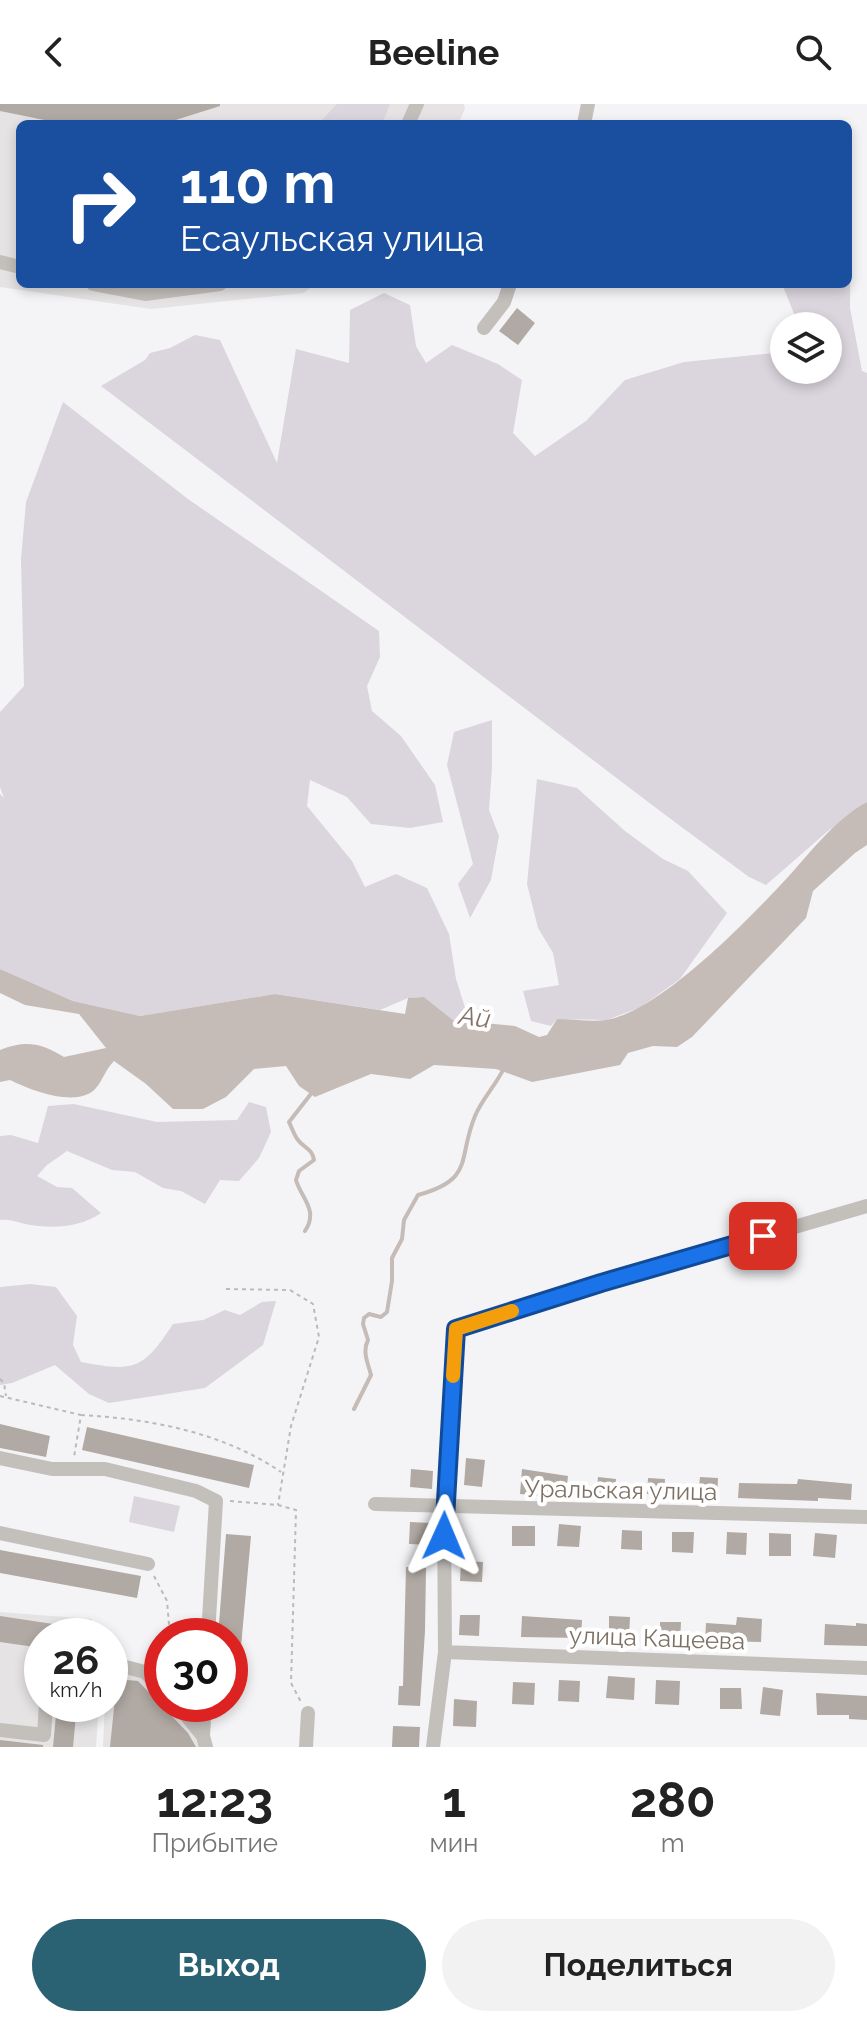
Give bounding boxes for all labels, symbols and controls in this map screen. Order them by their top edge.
icon: back [32,30,76,74]
icon: search [791,30,835,74]
text: Beeline [368,31,499,73]
text: 110 m [180,150,335,216]
icon: right [48,152,152,256]
text: Есаульская улица [180,217,484,259]
map controls [770,312,842,384]
button: layers [770,312,842,384]
water label: Ай [455,1000,493,1034]
pin [729,1202,797,1270]
icon: arrive [741,1214,785,1258]
street label: Уральская улица [524,1474,718,1506]
position arrow [402,1494,486,1578]
speed limit sign: 30 [144,1618,248,1722]
street label: улица Кащеева [568,1620,746,1656]
text: 26 [53,1636,99,1683]
text: km/h [50,1678,102,1702]
text: 12:23 [157,1772,273,1828]
text: 1 [442,1772,466,1828]
text: 280 [630,1772,715,1828]
text: Прибытие [152,1828,278,1858]
text: мин [430,1828,478,1858]
text: m [661,1828,685,1858]
button: Выход [32,1919,426,2011]
button: Поделиться [442,1919,835,2011]

